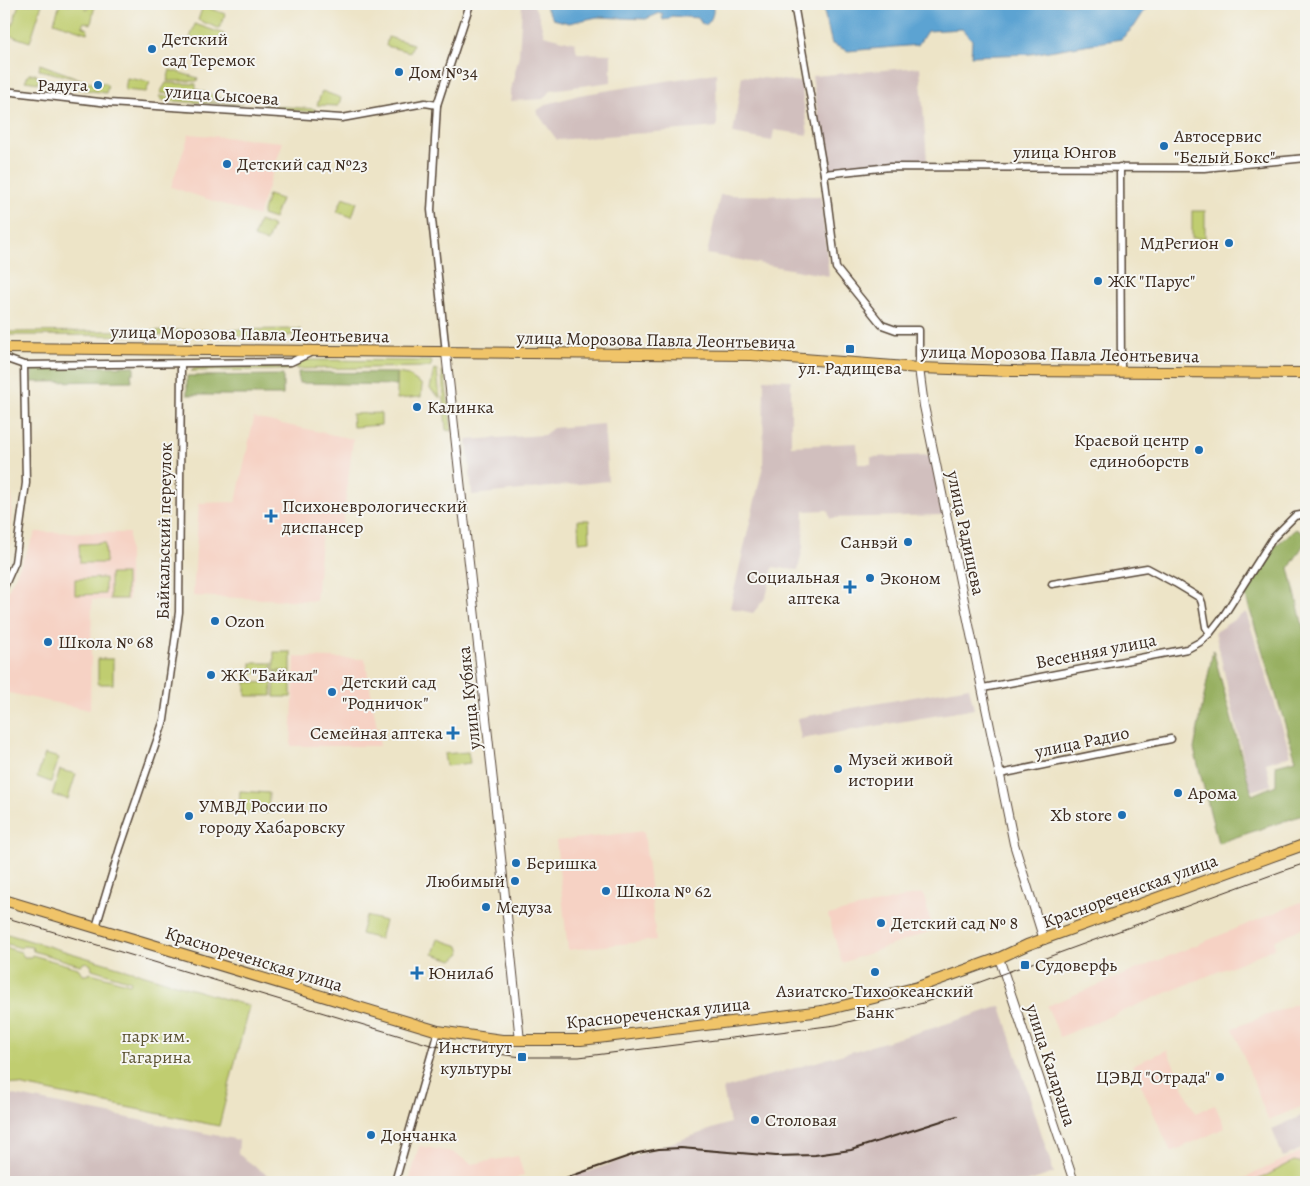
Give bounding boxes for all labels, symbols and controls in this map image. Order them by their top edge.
place label: Детский сад Теремок [162,27,255,72]
marker: Детский сад Теремок [146,43,158,55]
place label: Дом №34 [409,60,478,84]
marker: Дом №34 [393,66,405,78]
place label: Радуга [37,73,89,97]
marker: Радуга [92,79,104,91]
street label: улица Сысоева [163,79,280,111]
place label: Автосервис "Белый Бокс" [1173,124,1275,169]
street label: улица Юнгов [1012,140,1117,164]
marker: Автосервис "Белый Бокс" [1158,140,1170,152]
place label: Детский сад №23 [237,152,368,176]
marker: Детский сад №23 [221,158,233,170]
place label: МдРегион [1140,231,1219,255]
marker: МдРегион [1223,237,1235,249]
place label: ЖК "Парус" [1108,269,1195,293]
marker: ЖК "Парус" [1092,275,1104,287]
street label: улица Морозова Павла Леонтьевича [109,320,390,348]
street label: улица Морозова Павла Леонтьевича [515,326,796,354]
street label: улица Морозова Павла Леонтьевича [919,340,1200,368]
marker: ул. Радищева [844,343,856,355]
place label: ул. Радищева [798,356,902,380]
place label: Калинка [427,395,495,419]
marker: Калинка [411,401,423,413]
place label: Краевой центр единоборств [1074,428,1189,473]
street label: Байкальский переулок [150,442,178,620]
marker: Краевой центр единоборств [1193,444,1205,456]
street label: улица Радищева [941,468,991,598]
place label: Психоневрологический диспансер [281,494,467,539]
marker: Психоневрологический диспансер [264,509,278,523]
place label: Санвэй [841,530,898,554]
marker: Санвэй [902,536,914,548]
place label: Социальная аптека [747,565,841,610]
place label: Эконом [880,566,941,590]
marker: Эконом [864,572,876,584]
marker: Социальная аптека [844,581,856,593]
place label: Ozon [225,609,265,633]
marker: Ozon [209,615,221,627]
street label: Весенняя улица [1034,627,1159,674]
place label: Школа № 68 [58,630,154,654]
marker: Школа № 68 [42,636,54,648]
street label: улица Кубяка [452,644,486,752]
place label: ЖК "Байкал" [221,663,318,687]
marker: ЖК "Байкал" [205,669,217,681]
place label: Детский сад "Родничок" [342,670,436,715]
marker: Детский сад "Родничок" [326,686,338,698]
street label: улица Радио [1032,720,1131,764]
place label: Семейная аптека [310,721,444,745]
marker: Семейная аптека [447,727,459,739]
place label: Музей живой истории [848,747,953,792]
marker: Музей живой истории [832,763,844,775]
place label: Арома [1187,781,1238,805]
marker: Арома [1172,787,1184,799]
place label: УМВД России по городу Хабаровску [199,794,346,839]
place label: Xb store [1051,803,1112,827]
marker: Xb store [1116,809,1128,821]
marker: УМВД России по городу Хабаровску [183,810,195,822]
street label: Краснореченская улица [1039,848,1221,934]
place label: Беришка [526,851,598,875]
marker: Беришка [510,857,522,869]
place label: Любимый [426,869,505,893]
marker: Любимый [509,875,521,887]
place label: Школа № 62 [616,879,712,903]
marker: Школа № 62 [600,885,612,897]
place label: Медуза [496,895,553,919]
marker: Медуза [480,901,492,913]
place label: Детский сад № 8 [891,911,1018,935]
marker: Детский сад № 8 [875,917,887,929]
street label: Краснореченская улица [162,921,346,998]
place label: Судоверфь [1035,953,1117,977]
marker: Судоверфь [1019,959,1031,971]
place label: Юнилаб [428,961,494,985]
marker: Юнилаб [410,966,424,980]
marker: Азиатско-Тихоокеанский Банк [869,966,881,978]
place label: Азиатско-Тихоокеанский Банк [775,979,974,1024]
street label: Краснореченская улица [565,991,752,1035]
street label: улица Калараша [1020,1000,1082,1130]
park label: парк им. Гагарина [121,1024,192,1069]
place label: Институт культуры [438,1035,512,1080]
marker: Институт культуры [516,1051,528,1063]
place label: ЦЭВД "Отрада" [1096,1065,1210,1089]
marker: ЦЭВД "Отрада" [1214,1071,1226,1083]
place label: Столовая [765,1108,837,1132]
marker: Столовая [749,1114,761,1126]
place label: Дончанка [381,1123,457,1147]
marker: Дончанка [365,1129,377,1141]

